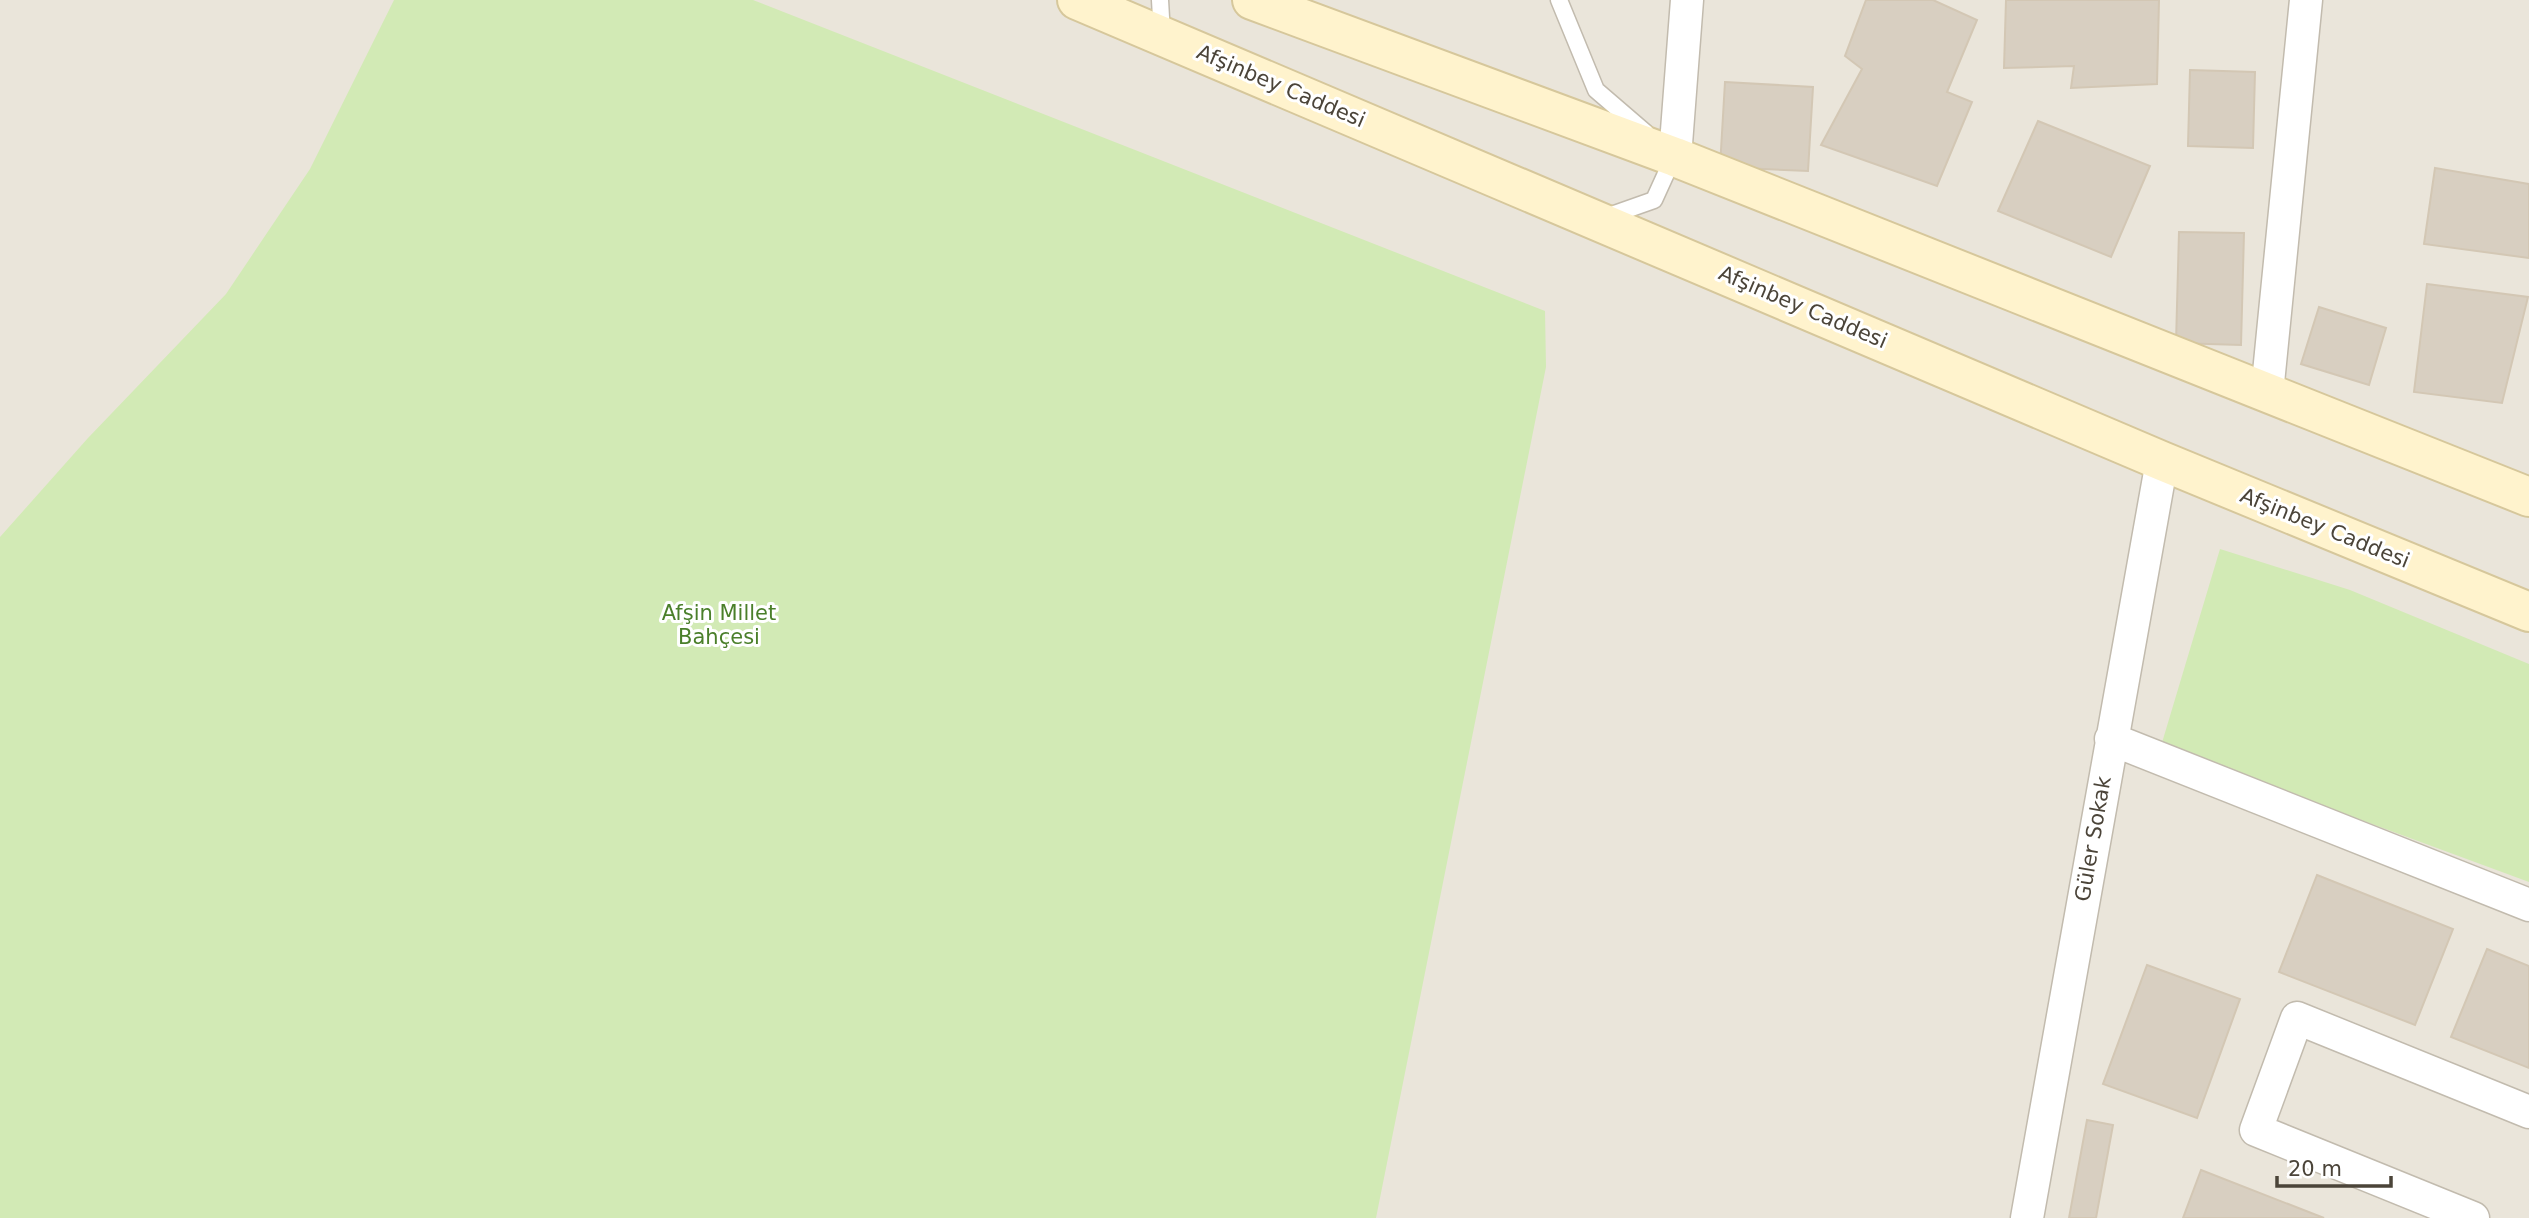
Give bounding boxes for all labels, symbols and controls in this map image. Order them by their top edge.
street label: Afşinbey Caddesi [1193,40,1369,132]
street label: Afşinbey Caddesi [1715,261,1891,353]
street label: Afşinbey Caddesi [2237,483,2413,573]
park label: Afşin Millet Bahçesi [662,601,776,649]
street label: Güler Sokak [2070,774,2116,903]
scale bar [2277,1144,2391,1188]
text: 20 m [2288,1157,2342,1181]

